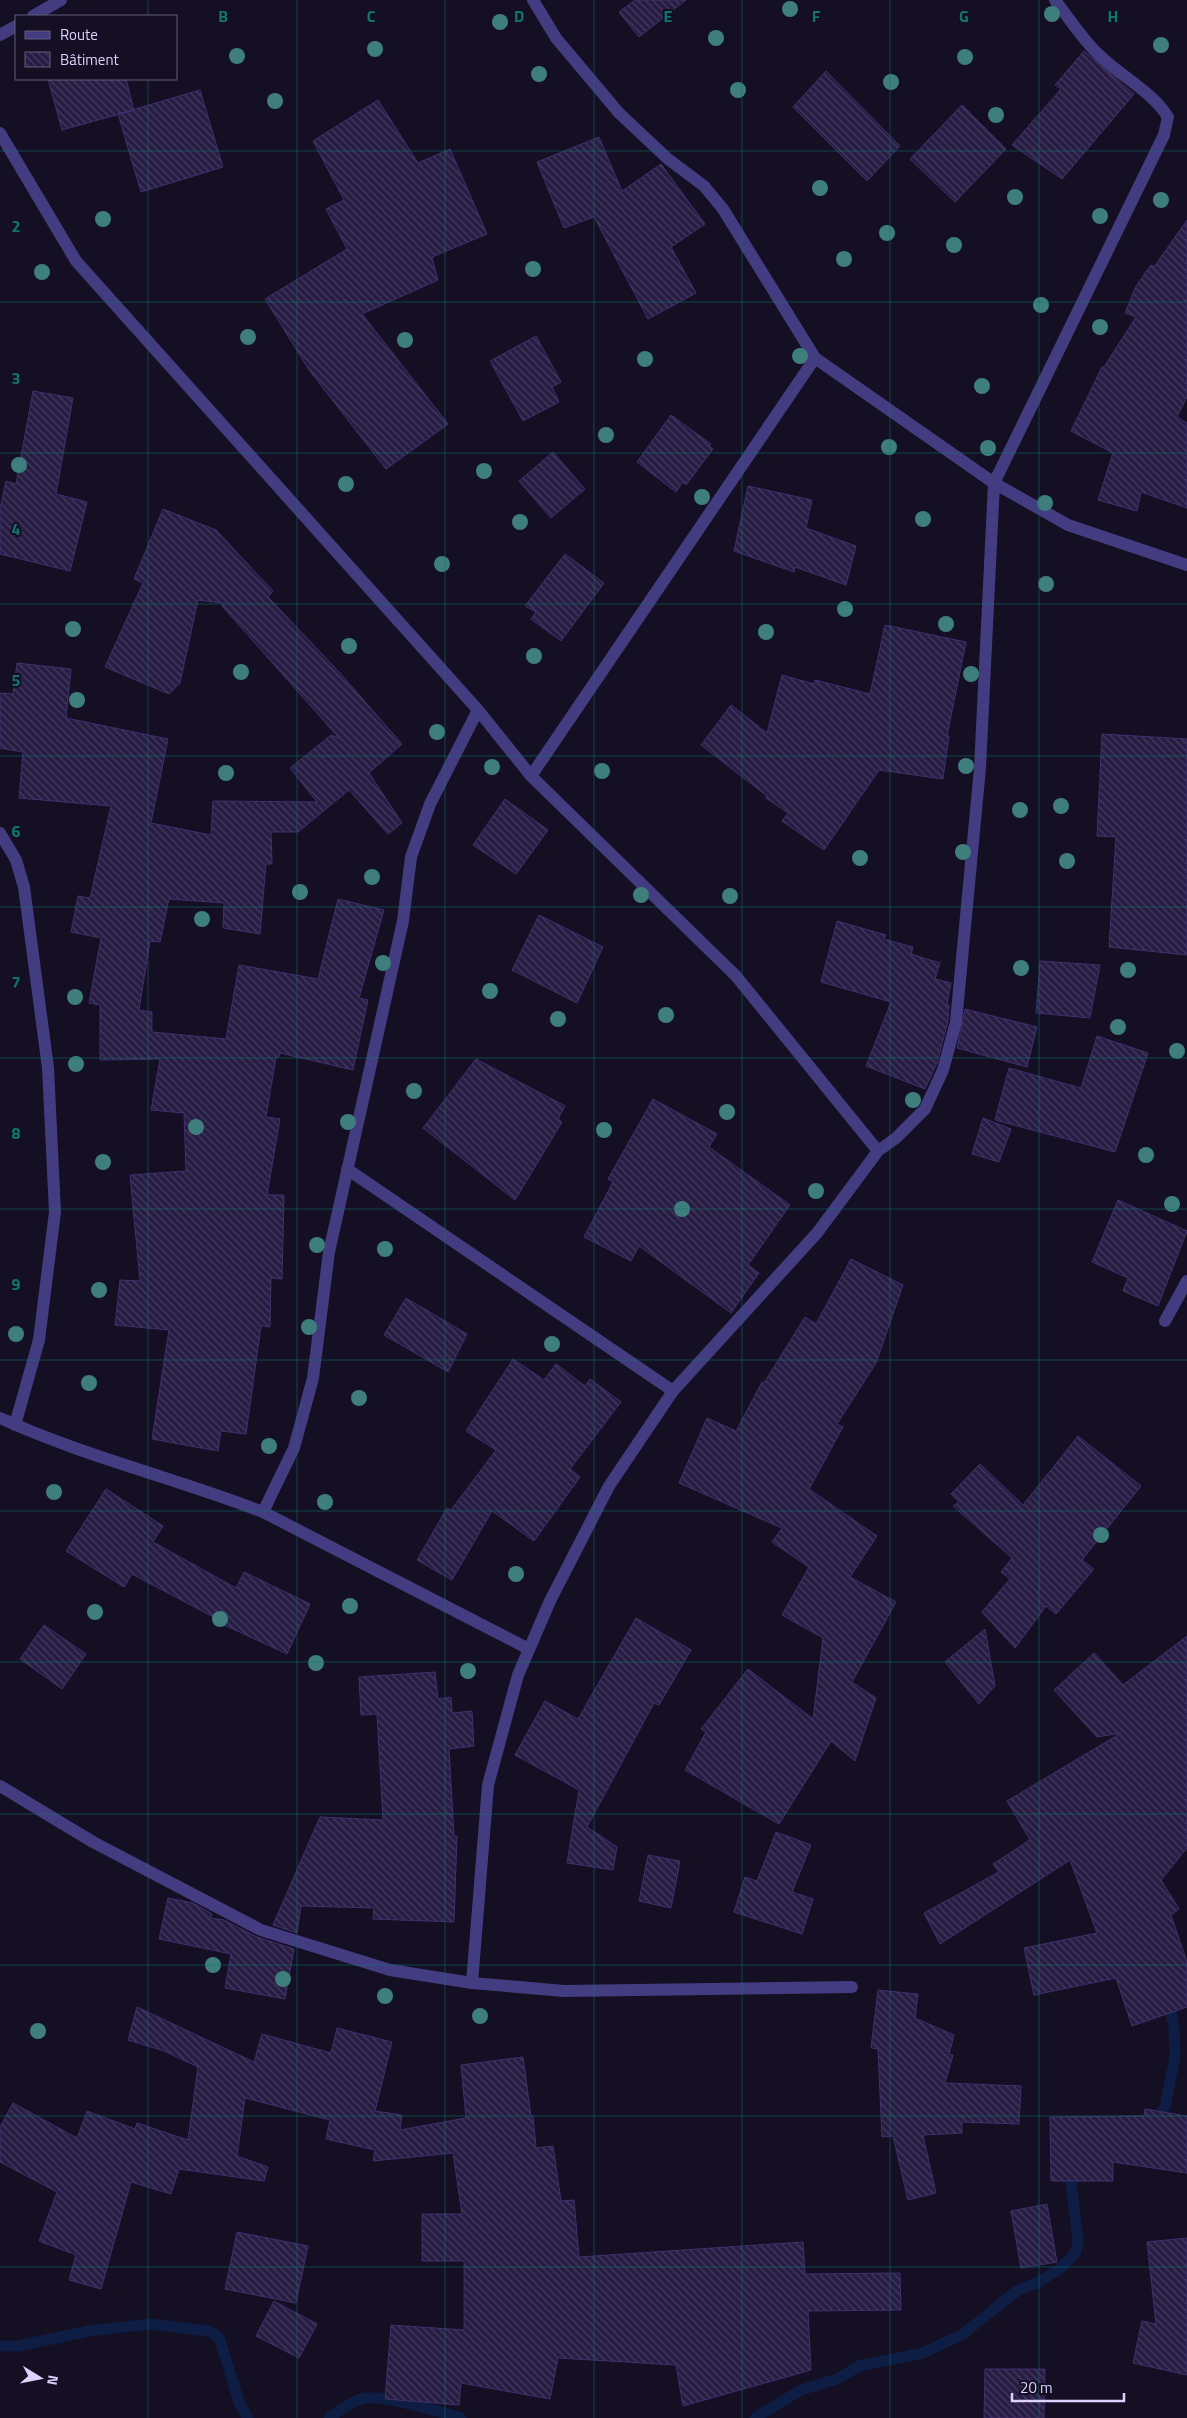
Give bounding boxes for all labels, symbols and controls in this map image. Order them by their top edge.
text: B [218,4,228,28]
text: C [367,4,376,28]
text: D [514,4,524,28]
text: E [664,4,673,28]
text: F [812,4,821,28]
text: G [959,4,969,28]
text: H [1108,4,1118,28]
legend [15,15,178,80]
text: Route [60,23,98,46]
text: Bâtiment [60,48,119,71]
text: 2 [12,214,20,238]
text: 3 [12,366,20,390]
text: 4 [12,517,21,541]
text: 5 [12,668,21,692]
text: 6 [12,819,21,843]
text: 7 [12,970,20,994]
text: 8 [12,1121,21,1145]
text: 9 [12,1272,21,1296]
north arrow [15,2353,65,2403]
scale bar [1012,2370,1124,2402]
text: N [42,2374,64,2387]
text: 20 m [1020,2376,1053,2399]

